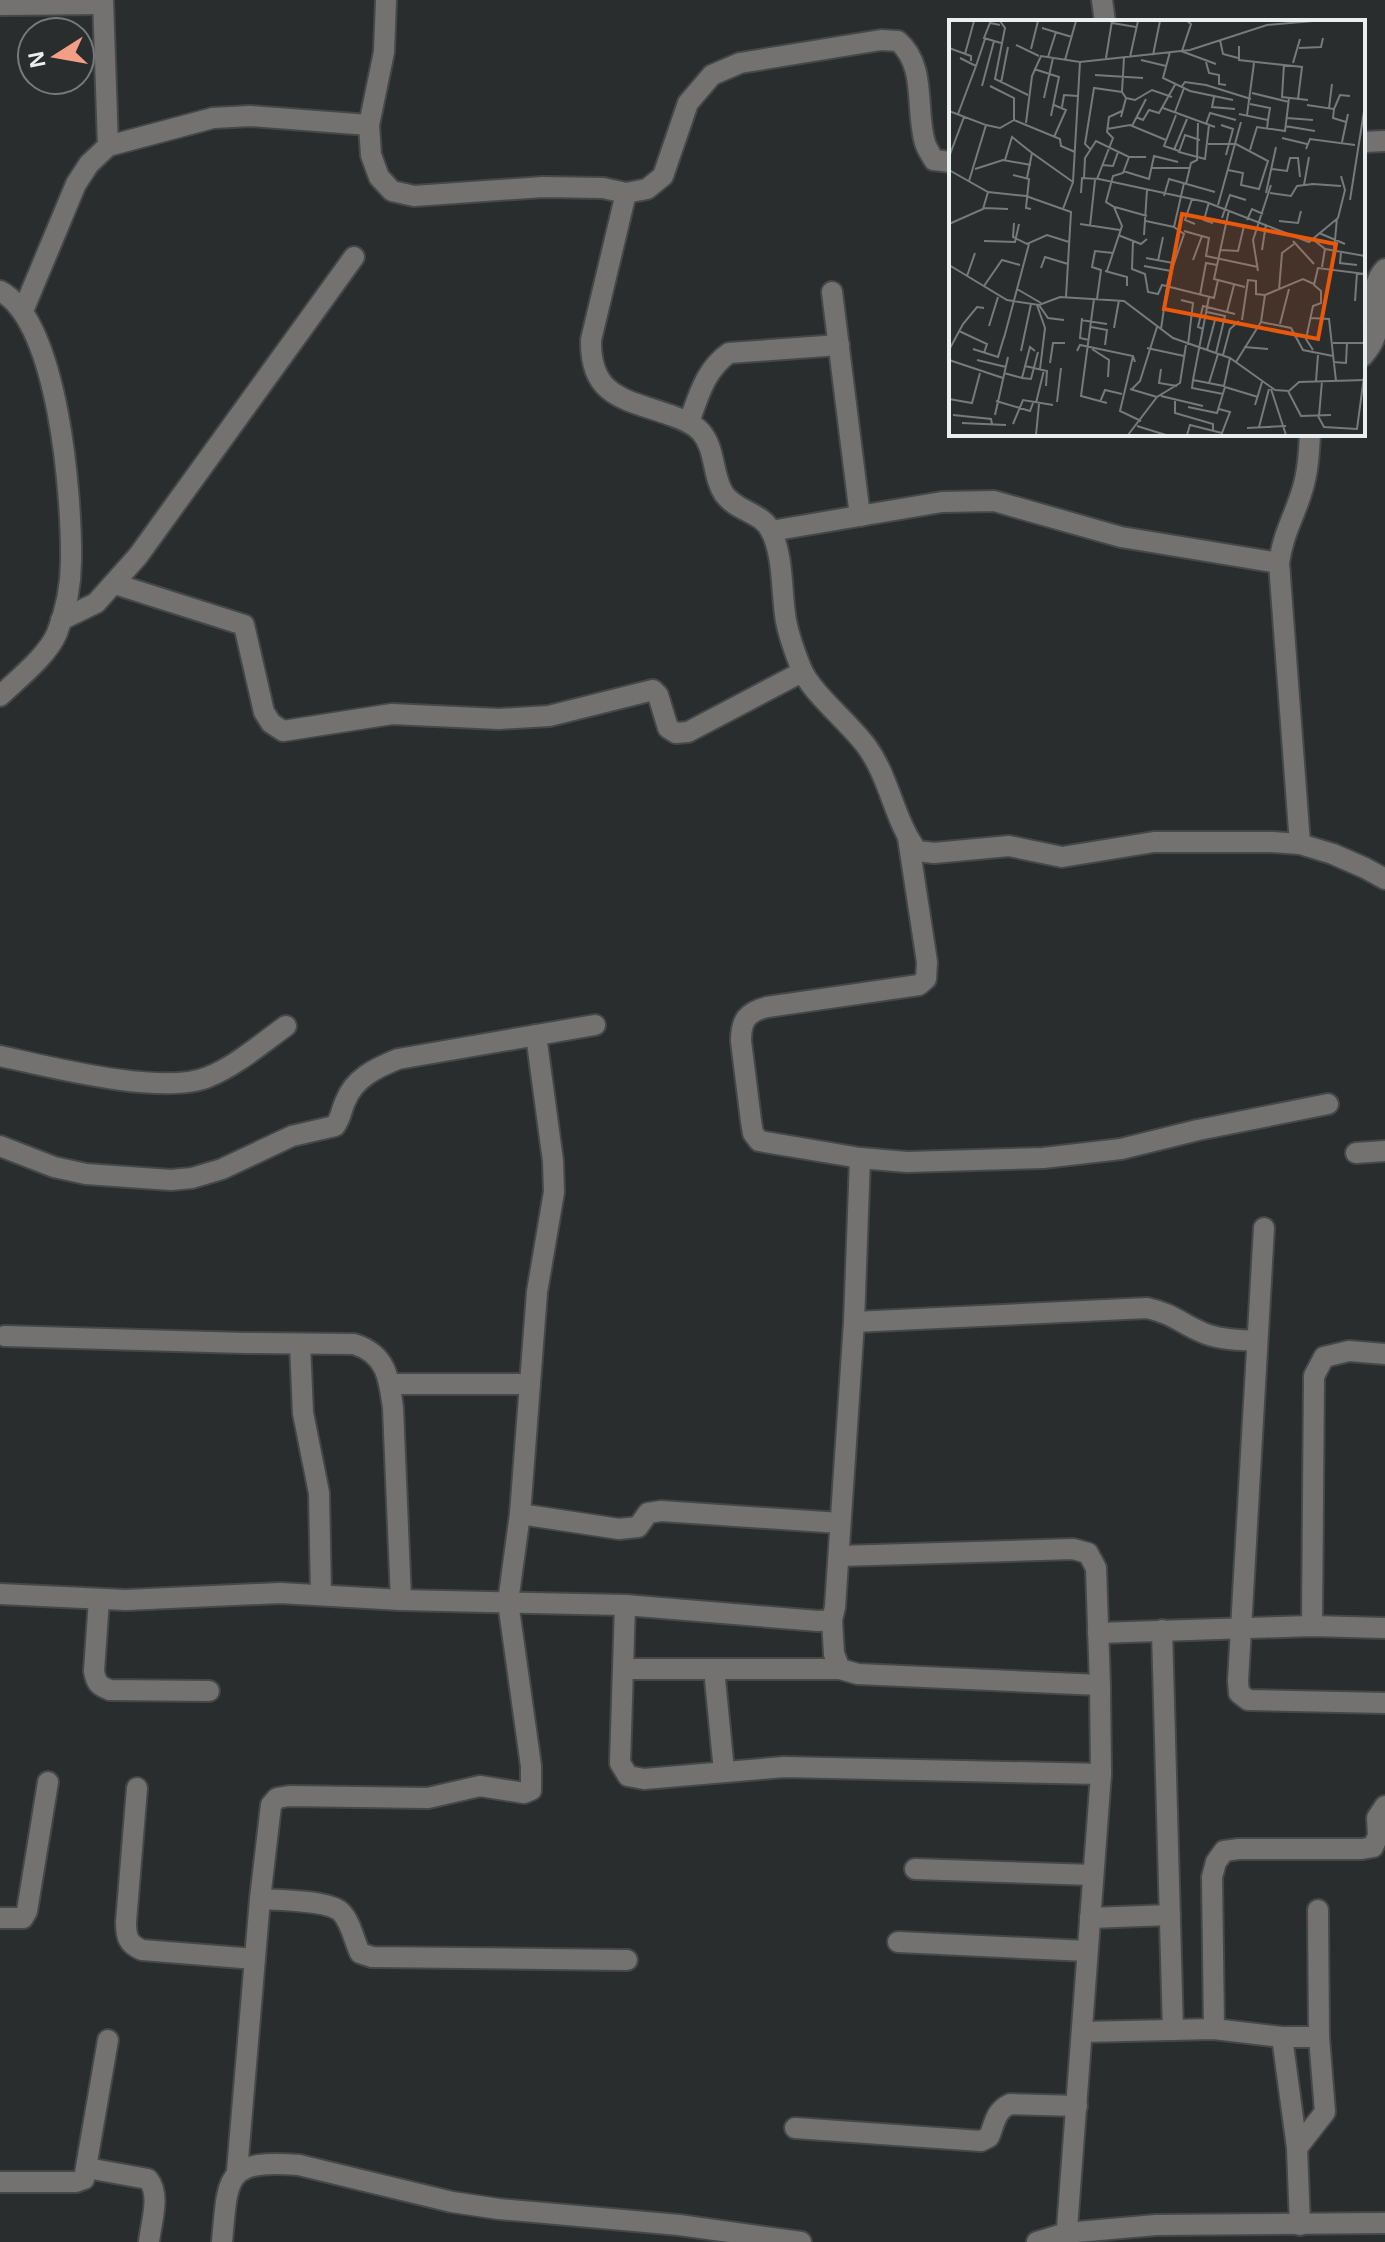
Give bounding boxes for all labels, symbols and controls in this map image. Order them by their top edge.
north arrow [16,16,96,96]
inset map [949,20,1365,436]
text: N [23,50,51,70]

